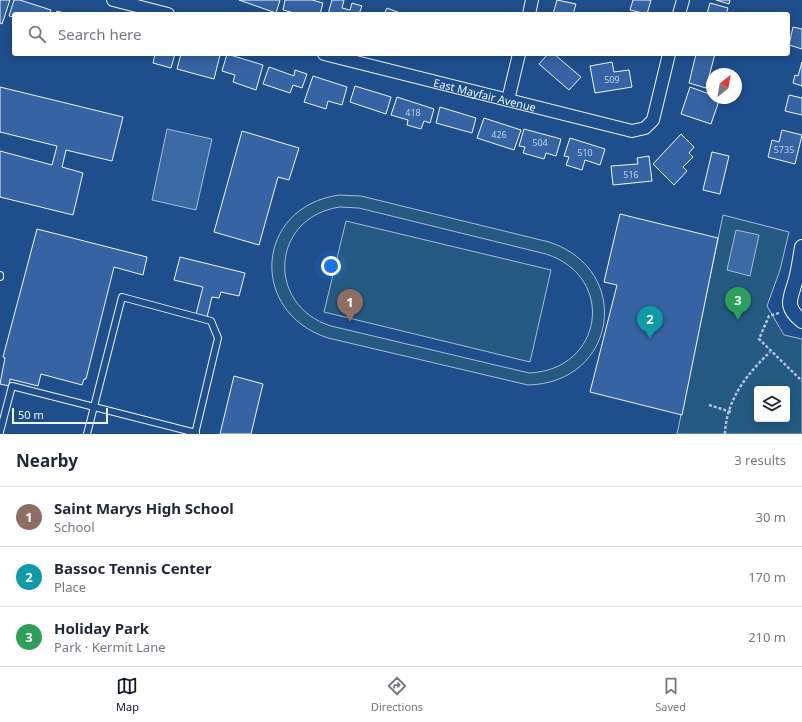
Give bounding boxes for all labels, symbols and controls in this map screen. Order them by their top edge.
search box [12,12,790,56]
icon: search [26,23,48,45]
text: Search here [58,24,141,44]
north arrow [706,68,742,104]
house number: 509 [604,73,620,86]
street label: East Mayfair Avenue [432,74,538,114]
house number: 418 [405,106,421,119]
house number: 426 [491,128,507,141]
house number: 504 [532,136,548,149]
house number: 5735 [774,143,794,156]
house number: 510 [577,146,593,159]
house number: 516 [623,168,639,181]
your location [321,256,341,276]
pin: 3 [725,287,751,320]
pin: 1 [337,289,363,322]
pin: 2 [637,306,663,339]
map controls [754,386,790,422]
button: layers [754,386,790,422]
scale bar [12,406,108,425]
text: 50 m [18,407,44,422]
text: Nearby [16,449,78,472]
text: 3 results [734,451,786,469]
text: Saint Marys High School [54,498,234,518]
text: 1 [25,508,33,526]
text: 30 m [756,508,786,526]
text: School [54,518,95,536]
text: Bassoc Tennis Center [54,558,212,578]
text: 2 [25,568,33,586]
text: 170 m [748,568,786,586]
text: Place [54,578,86,596]
text: Holiday Park [54,618,149,638]
text: 3 [25,628,33,646]
text: 210 m [748,628,786,646]
text: Park · Kermit Lane [54,638,166,656]
tab: Map [116,675,139,714]
tab: Directions [371,675,423,714]
tab: Saved [655,675,686,714]

